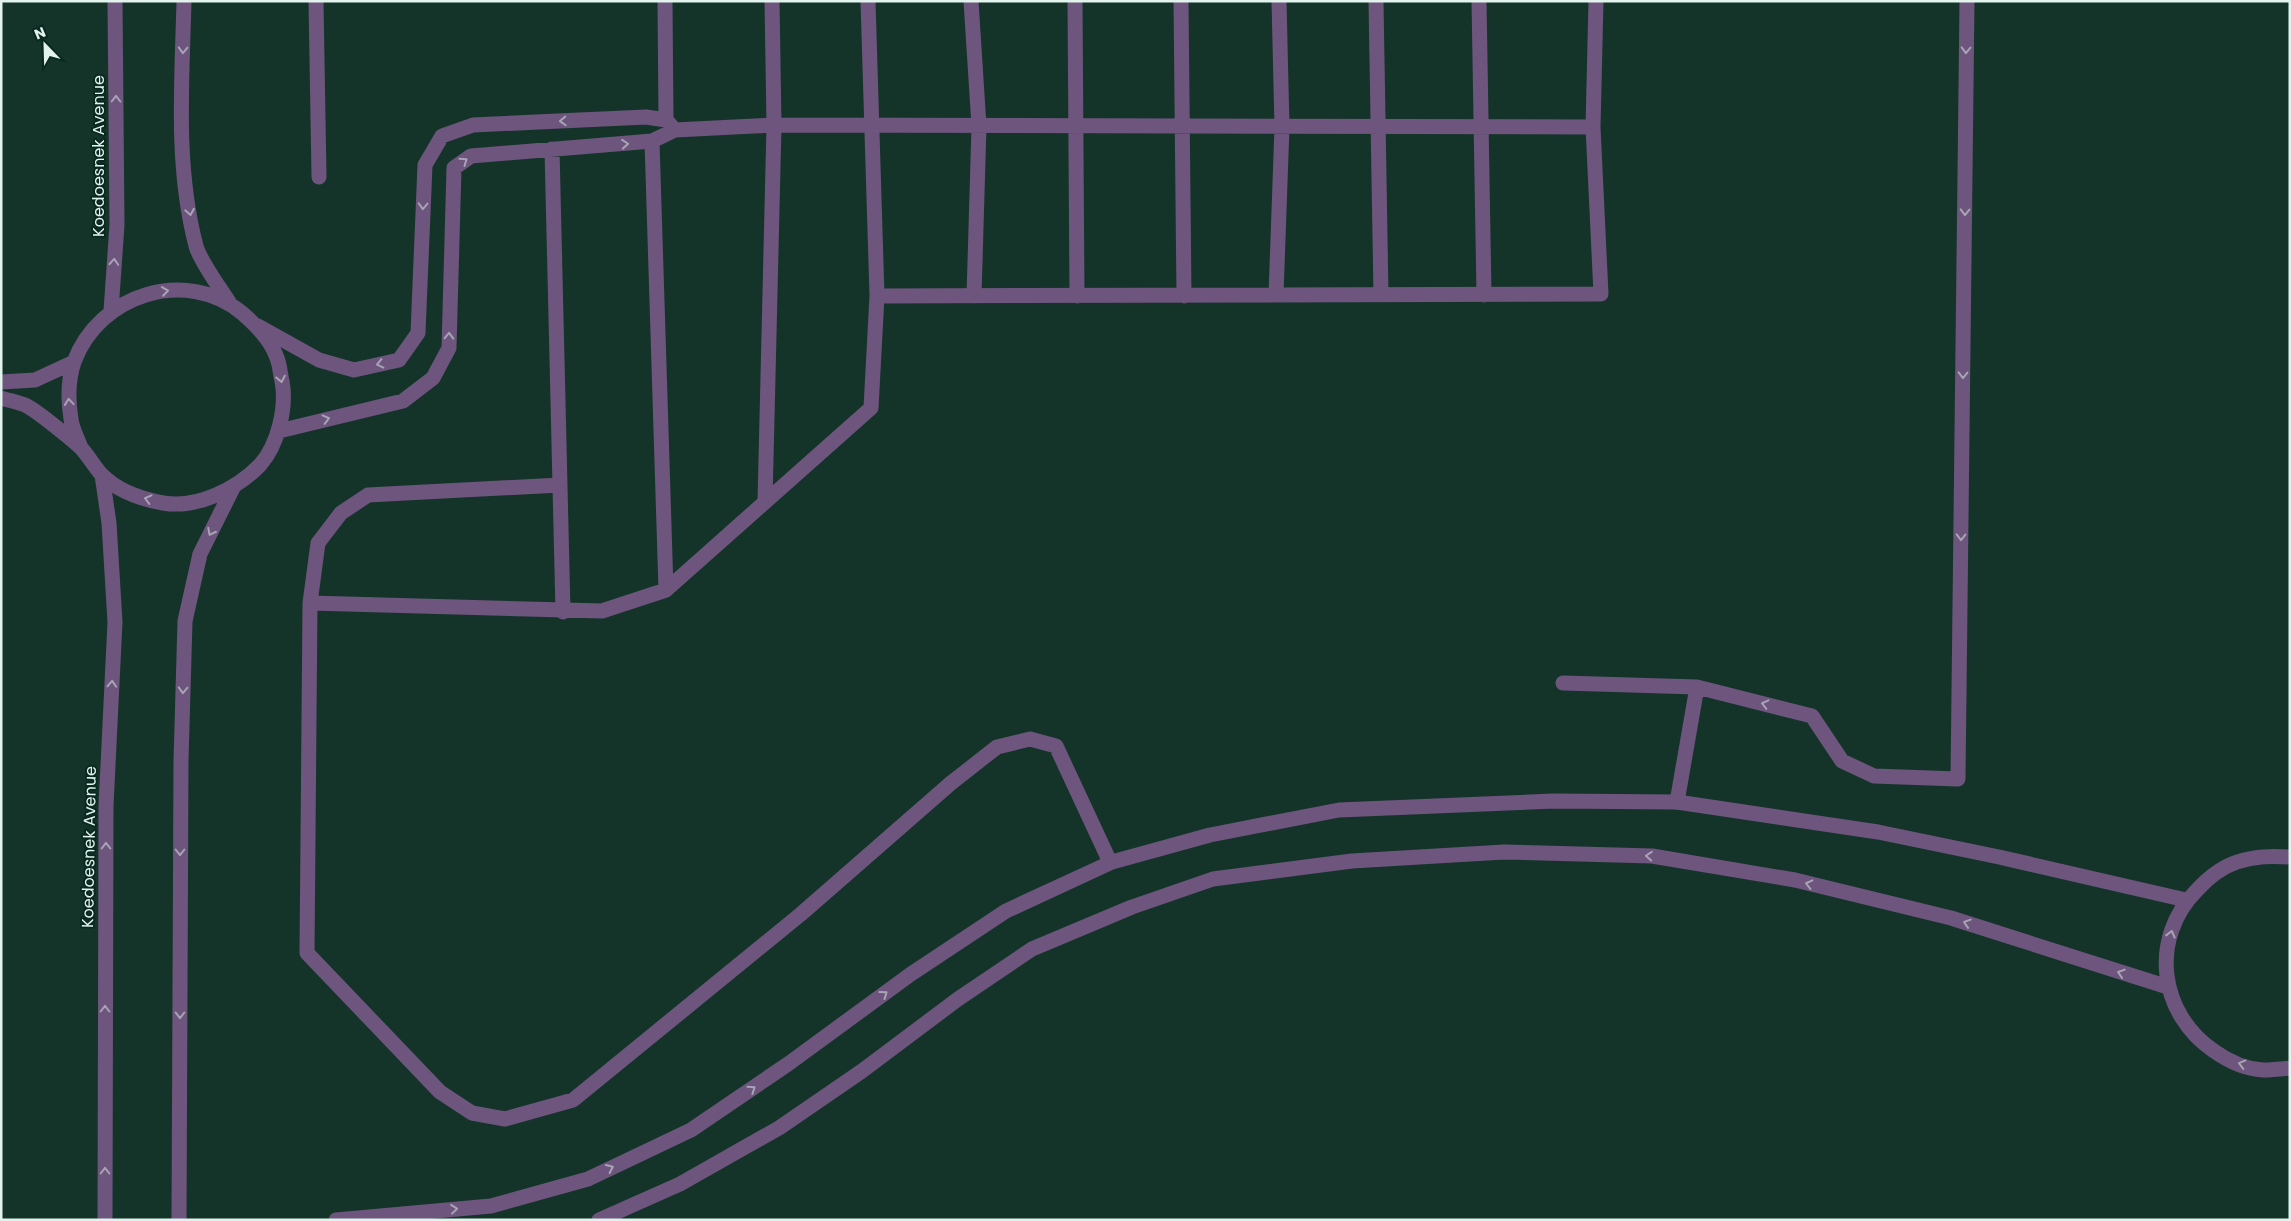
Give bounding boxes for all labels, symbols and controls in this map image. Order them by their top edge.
north arrow [20,20,70,70]
text: N [31,22,49,44]
one-way arrow [178,46,188,54]
one-way arrow [1961,46,1971,54]
street label: Koedoesnek Avenue [87,75,110,237]
one-way arrow [111,95,121,103]
one-way arrow [559,115,567,126]
one-way arrow [621,138,629,149]
one-way arrow [458,158,468,167]
one-way arrow [418,202,429,210]
one-way arrow [185,207,195,216]
one-way arrow [1960,209,1970,217]
one-way arrow [109,258,120,266]
one-way arrow [161,286,170,296]
one-way arrow [444,332,454,340]
one-way arrow [376,358,384,369]
one-way arrow [1958,372,1968,379]
one-way arrow [275,375,286,384]
one-way arrow [64,397,75,405]
one-way arrow [321,414,330,425]
one-way arrow [143,494,152,505]
one-way arrow [207,527,217,536]
one-way arrow [1956,534,1966,542]
one-way arrow [107,679,118,687]
one-way arrow [178,686,188,694]
one-way arrow [1761,700,1770,710]
street label: Koedoesnek Avenue [76,766,102,928]
one-way arrow [101,842,111,850]
one-way arrow [175,849,185,857]
one-way arrow [1645,851,1653,862]
one-way arrow [1805,879,1814,890]
one-way arrow [1963,919,1971,929]
one-way arrow [2165,931,2175,939]
one-way arrow [2118,968,2126,978]
one-way arrow [878,991,888,1000]
one-way arrow [100,1004,110,1012]
one-way arrow [175,1012,185,1019]
one-way arrow [2238,1060,2246,1070]
one-way arrow [746,1086,755,1095]
one-way arrow [605,1164,614,1174]
one-way arrow [100,1167,110,1174]
one-way arrow [450,1204,458,1215]

